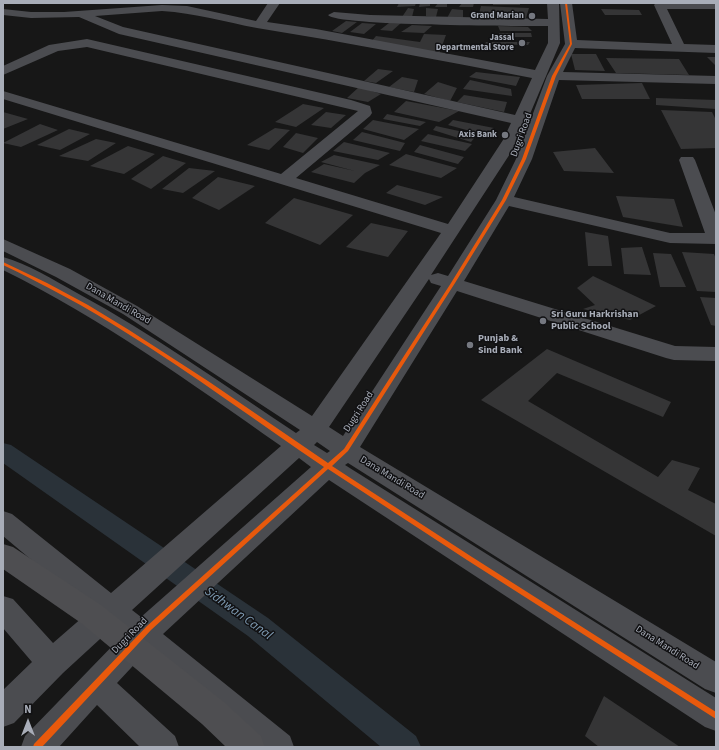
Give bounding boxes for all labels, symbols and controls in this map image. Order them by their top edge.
place label: Grand Marian [471,11,524,21]
marker: Grand Marian [527,11,537,21]
place label: Jassal Departmental Store [436,33,514,54]
marker: Jassal Departmental Store [517,38,527,48]
street label: Dugri Road [508,111,536,159]
place label: Axis Bank [459,130,497,140]
marker: Axis Bank [500,130,510,140]
street label: Dana Mandi Road [83,281,153,327]
place label: Sri Guru Harkrishan Public School [551,309,638,332]
marker: Sri Guru Harkrishan Public School [538,316,548,326]
place label: Punjab & Sind Bank [478,333,522,356]
marker: Punjab & Sind Bank [465,340,475,350]
street label: Dugri Road [341,389,377,435]
street label: Dana Mandi Road [358,454,426,502]
water label: Sidhwan Canal [201,584,275,644]
street label: Dugri Road [110,615,150,657]
street label: Dana Mandi Road [633,624,701,672]
north arrow [8,702,48,742]
text: N [24,702,32,717]

